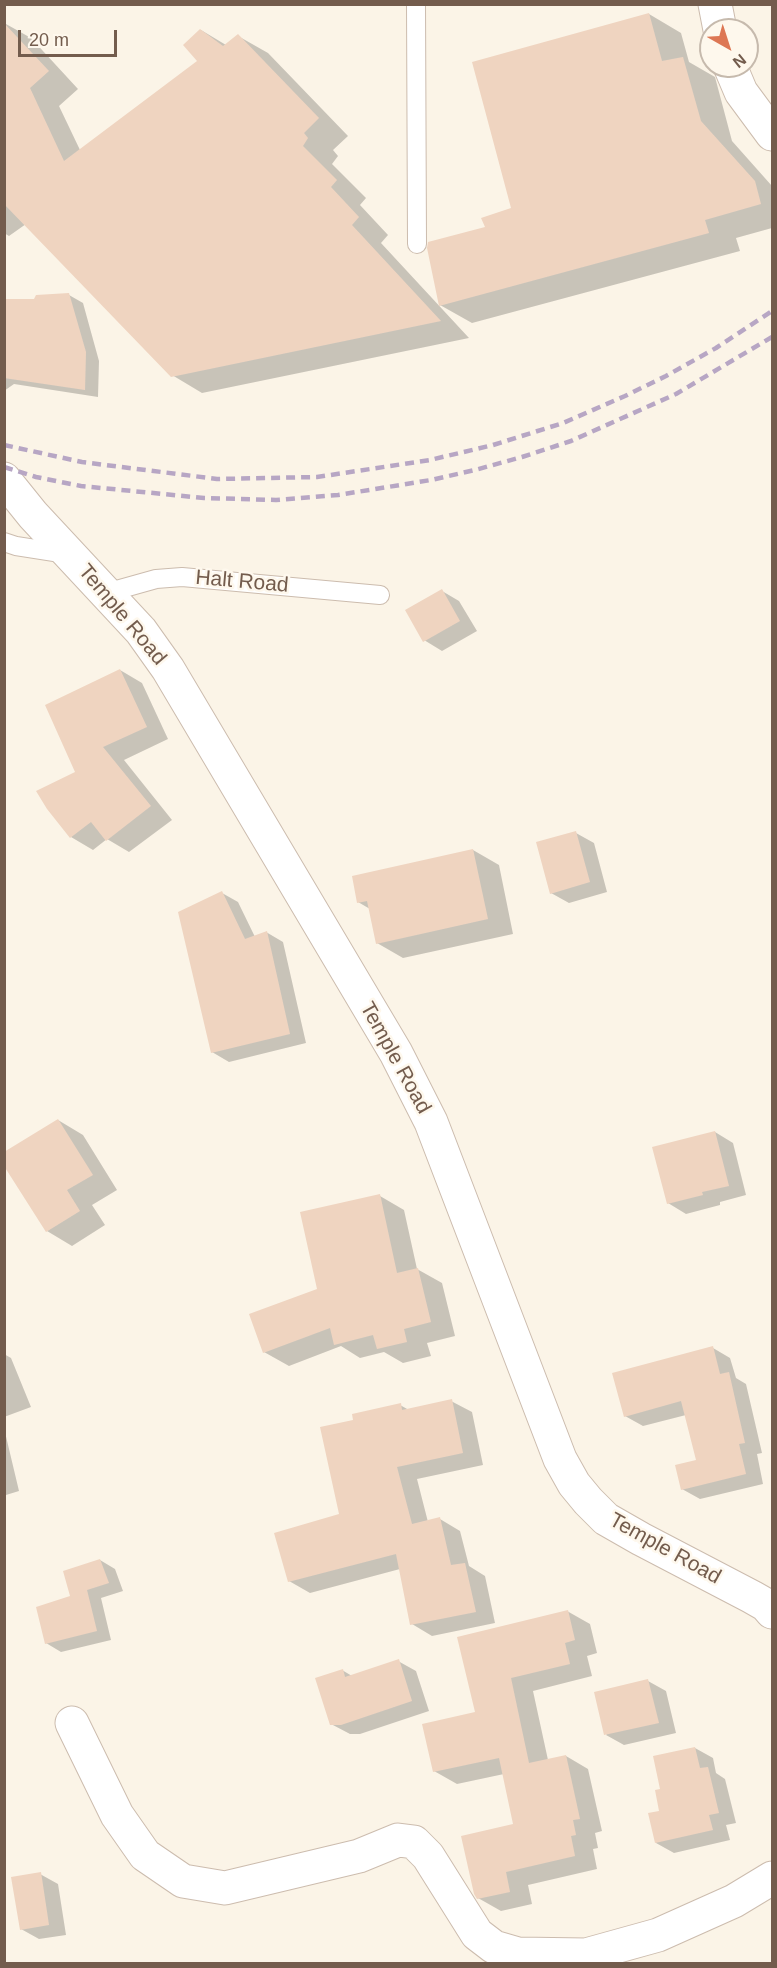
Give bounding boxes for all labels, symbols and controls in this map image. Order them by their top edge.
scale bar [21,18,120,56]
north arrow [699,18,759,78]
text: 20 m [29,30,69,50]
text: N [730,51,749,71]
street label: Temple Road [73,560,171,670]
street label: Halt Road [194,565,290,599]
street label: Temple Road [354,998,436,1118]
street label: Temple Road [605,1508,725,1590]

